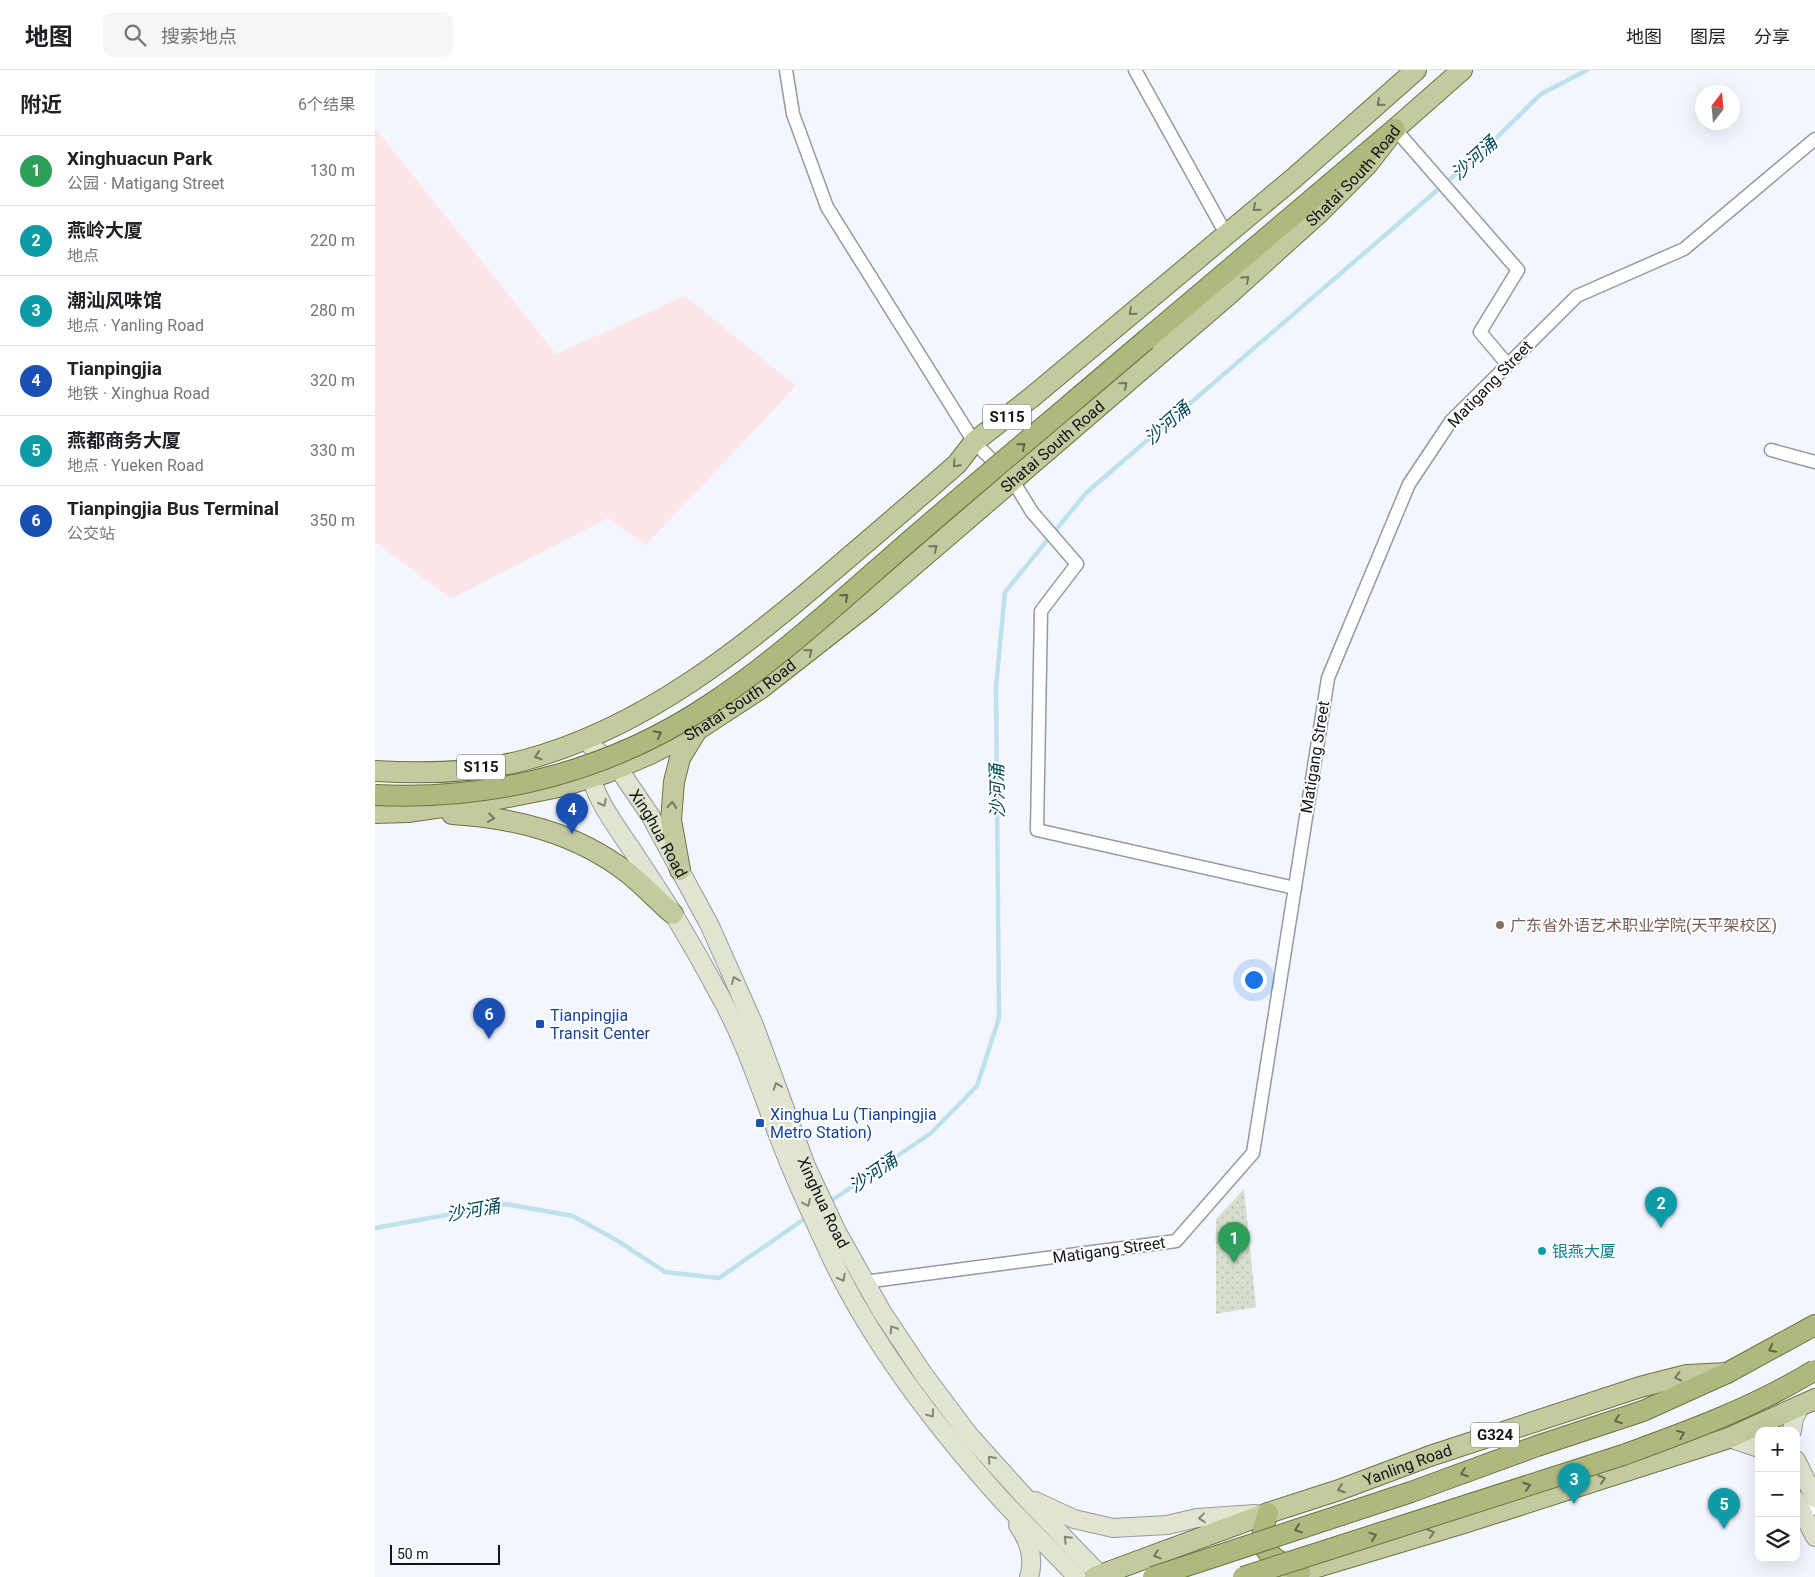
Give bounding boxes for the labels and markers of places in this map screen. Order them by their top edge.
pin: 4 [556,793,588,834]
place label: 广东省外语艺术职业学院(天平架校区) [1510,916,1777,935]
marker: 广东省外语艺术职业学院(天平架校区) [1494,919,1506,931]
pin: 6 [473,998,505,1039]
place label: Tianpingjia Transit Center [550,1006,650,1043]
marker: Tianpingjia Transit Center [534,1018,546,1030]
place label: Xinghua Lu (Tianpingjia Metro Station) [770,1105,937,1142]
marker: Xinghua Lu (Tianpingjia Metro Station) [754,1117,766,1129]
pin: 2 [1645,1187,1677,1228]
pin: 1 [1218,1222,1250,1263]
place label: 银燕大厦 [1552,1242,1616,1261]
marker: 银燕大厦 [1536,1245,1548,1257]
pin: 3 [1558,1463,1590,1504]
pin: 5 [1708,1488,1740,1529]

